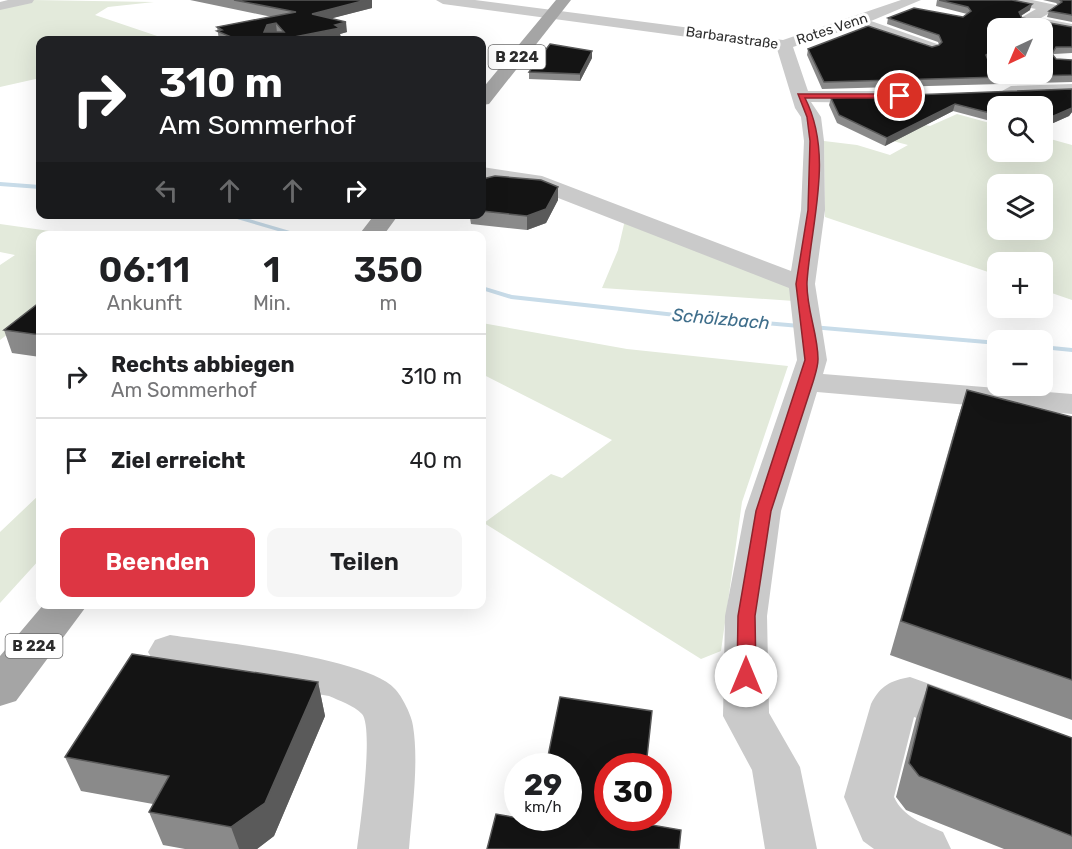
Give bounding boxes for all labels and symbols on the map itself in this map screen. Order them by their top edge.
street label: Rotes Venn [794,10,870,48]
north arrow [987,18,1053,84]
street label: Barbarastraße [685,23,779,53]
road number: B 224 [488,45,546,69]
pin [874,70,925,121]
water label: Schölzbach [671,304,771,334]
road number: B 224 [6,634,63,658]
position arrow [714,644,778,708]
speed limit sign: 30 [594,753,672,831]

